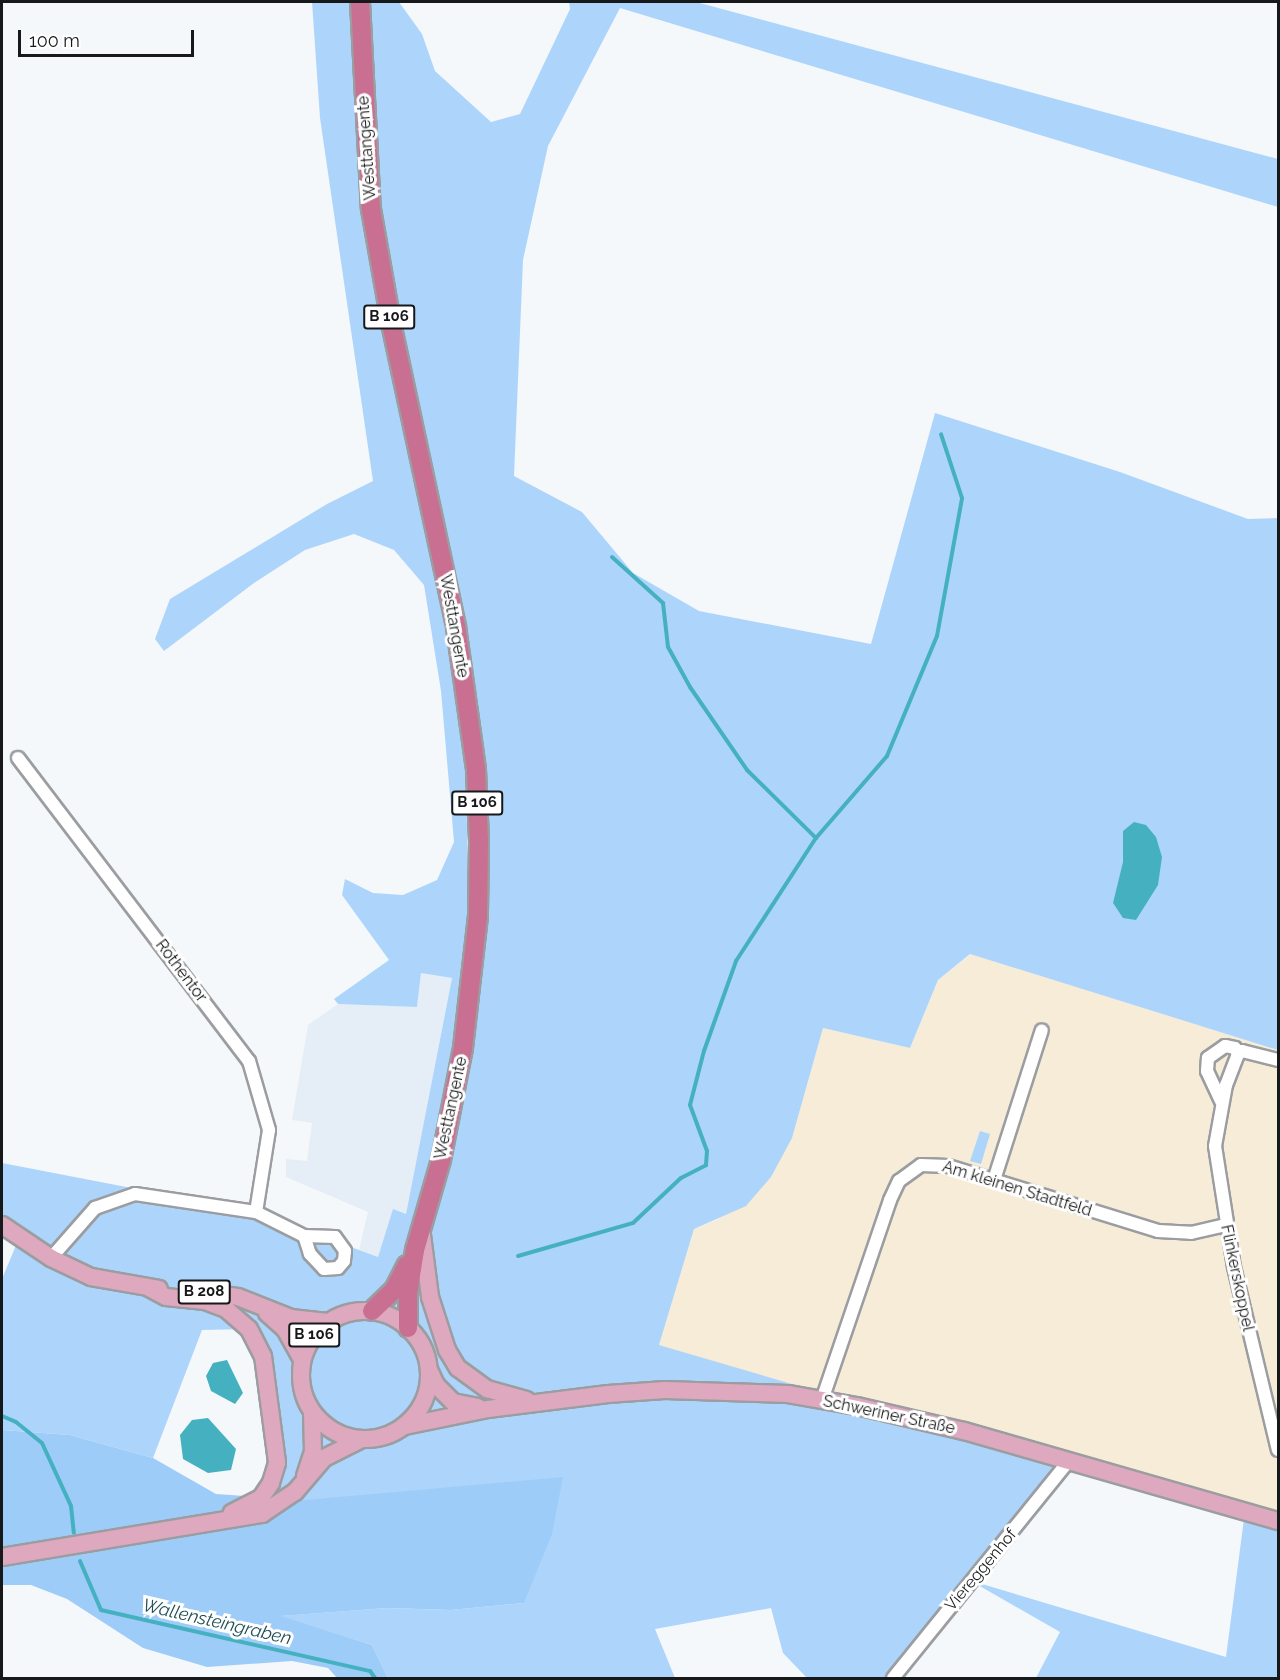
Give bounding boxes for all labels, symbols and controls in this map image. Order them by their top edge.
scale bar [21,18,196,56]
text: 100 m [29,30,80,51]
street label: Westtangente [354,95,380,201]
road number: B 106 [362,305,416,329]
street label: Westtangente [435,573,473,679]
road number: B 106 [450,791,504,815]
street label: Rothentor [151,936,211,1006]
street label: Westtangente [431,1055,471,1161]
street label: Am kleinen Stadtfeld [940,1157,1094,1221]
street label: Flinkerskoppel [1216,1223,1258,1333]
road number: B 208 [177,1280,231,1304]
road number: B 106 [287,1323,341,1347]
street label: Schweriner Straße [821,1392,957,1438]
street label: Viereggenhof [941,1525,1021,1615]
water label: Wallensteingraben [140,1594,294,1650]

